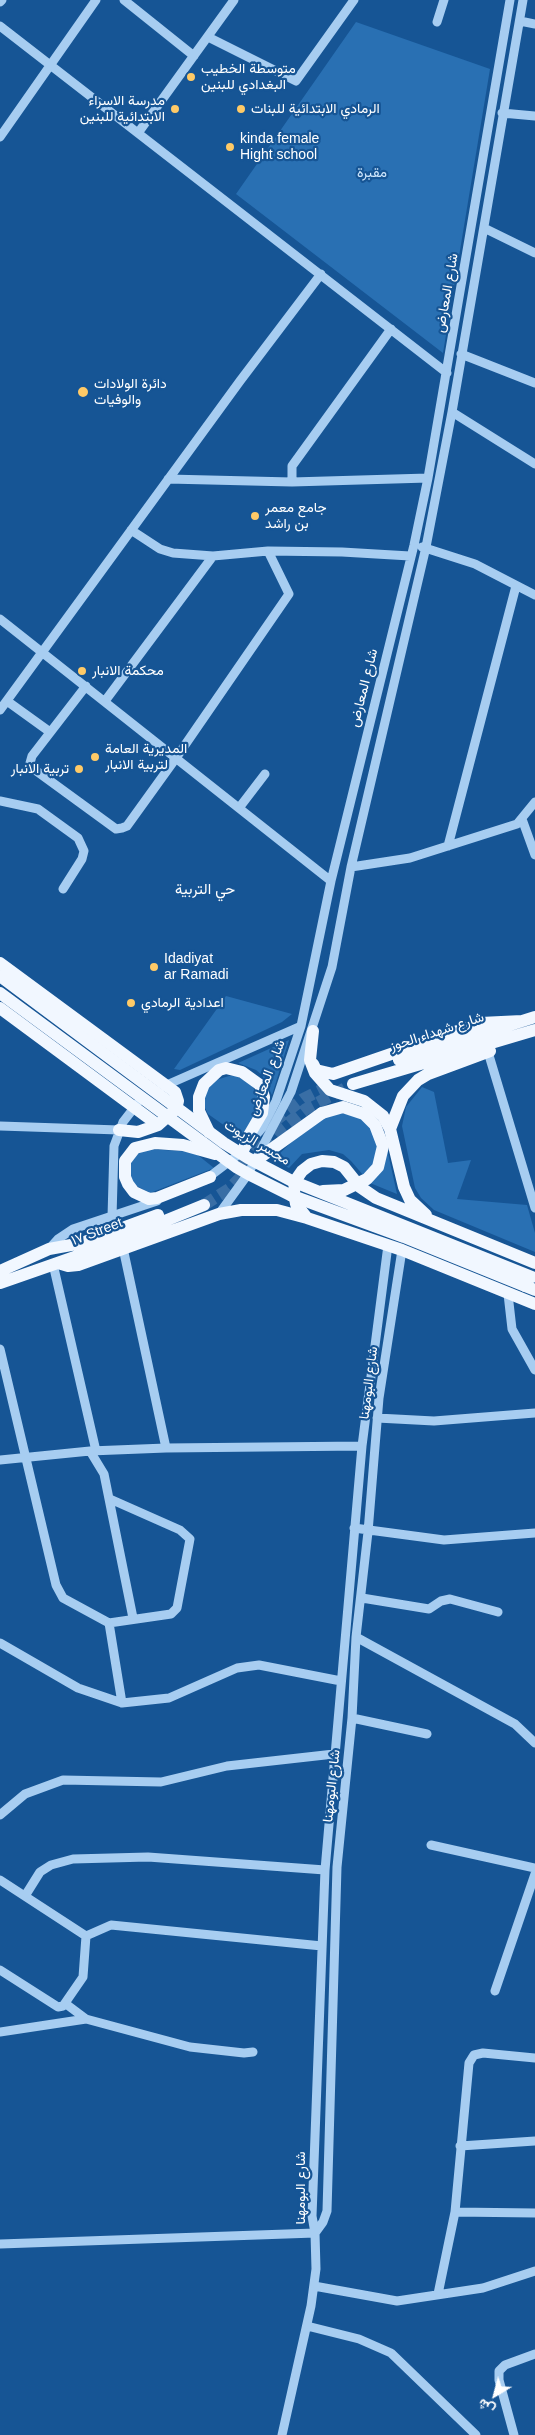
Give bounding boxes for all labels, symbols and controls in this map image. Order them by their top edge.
place label: متوسطة الخطيب البغدادي للبنين [201,61,296,94]
marker: متوسطة الخطيب البغدادي للبنين [185,71,197,83]
place label: مدرسة الاسراء الابتدائية للبنين [80,93,165,125]
place label: الرمادي الابتدائية للبنات [251,101,380,117]
marker: مدرسة الاسراء الابتدائية للبنين [169,103,181,115]
marker: الرمادي الابتدائية للبنات [235,103,247,115]
place label: kinda female Hight school [240,131,319,164]
marker: kinda female Hight school [224,141,236,153]
park label: مقبرة [357,165,387,181]
street label: شارع المعارض [432,252,462,334]
place label: دائرة الولادات والوفيات [94,376,167,408]
marker: دائرة الولادات والوفيات [76,385,90,399]
place label: جامع معمر بن راشد [265,500,327,532]
marker: جامع معمر بن راشد [249,510,261,522]
street label: شارع المعارض [346,647,382,729]
place label: محكمة الانبار [92,663,164,679]
marker: محكمة الانبار [76,665,88,677]
place label: المديرية العامة لتربية الانبار [105,741,187,774]
marker: المديرية العامة لتربية الانبار [89,751,101,763]
place label: تربية الانبار [11,761,69,777]
marker: تربية الانبار [73,763,85,775]
district label: حي التربية [175,881,235,899]
place label: Idadiyat ar Ramadi [164,951,229,984]
marker: Idadiyat ar Ramadi [148,961,160,973]
place label: اعدادية الرمادي [141,995,224,1011]
marker: اعدادية الرمادي [125,997,137,1009]
street label: شارع شهداء الحوز [388,1009,486,1055]
street label: شارع المعارض [245,1038,289,1118]
street label: مجسر الزيوت [221,1117,293,1169]
street label: ١٧ Street [69,1215,125,1249]
street label: شارع البومهنا [356,1346,382,1420]
street label: شارع البومهنا [320,1749,344,1823]
street label: شارع البومهنا [293,2151,309,2225]
north arrow [470,2370,520,2420]
text: ش [474,2396,498,2418]

